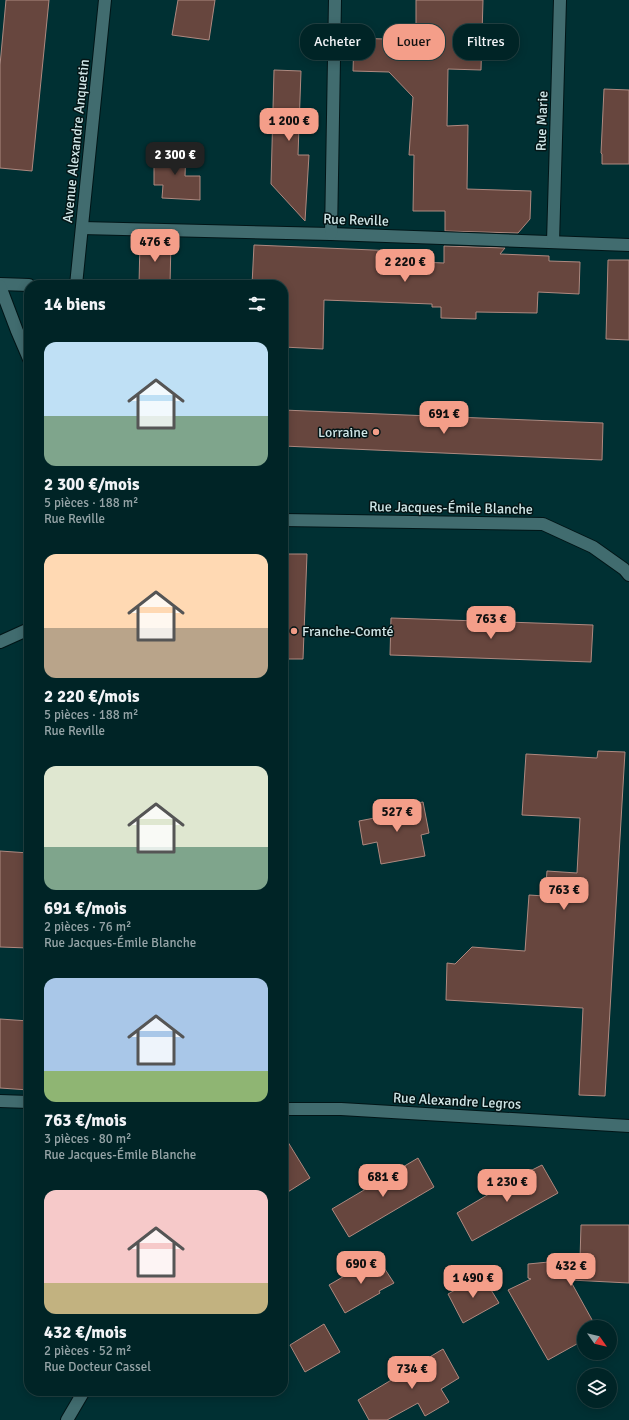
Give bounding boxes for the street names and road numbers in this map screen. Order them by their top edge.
street label: Avenue Alexandre Anquetin [59,58,93,224]
street label: Rue Marie [532,91,552,151]
street label: Rue Reville [323,210,389,230]
street label: Rue Jacques-Émile Blanche [369,498,533,518]
street label: Rue Alexandre Legros [392,1089,522,1113]

